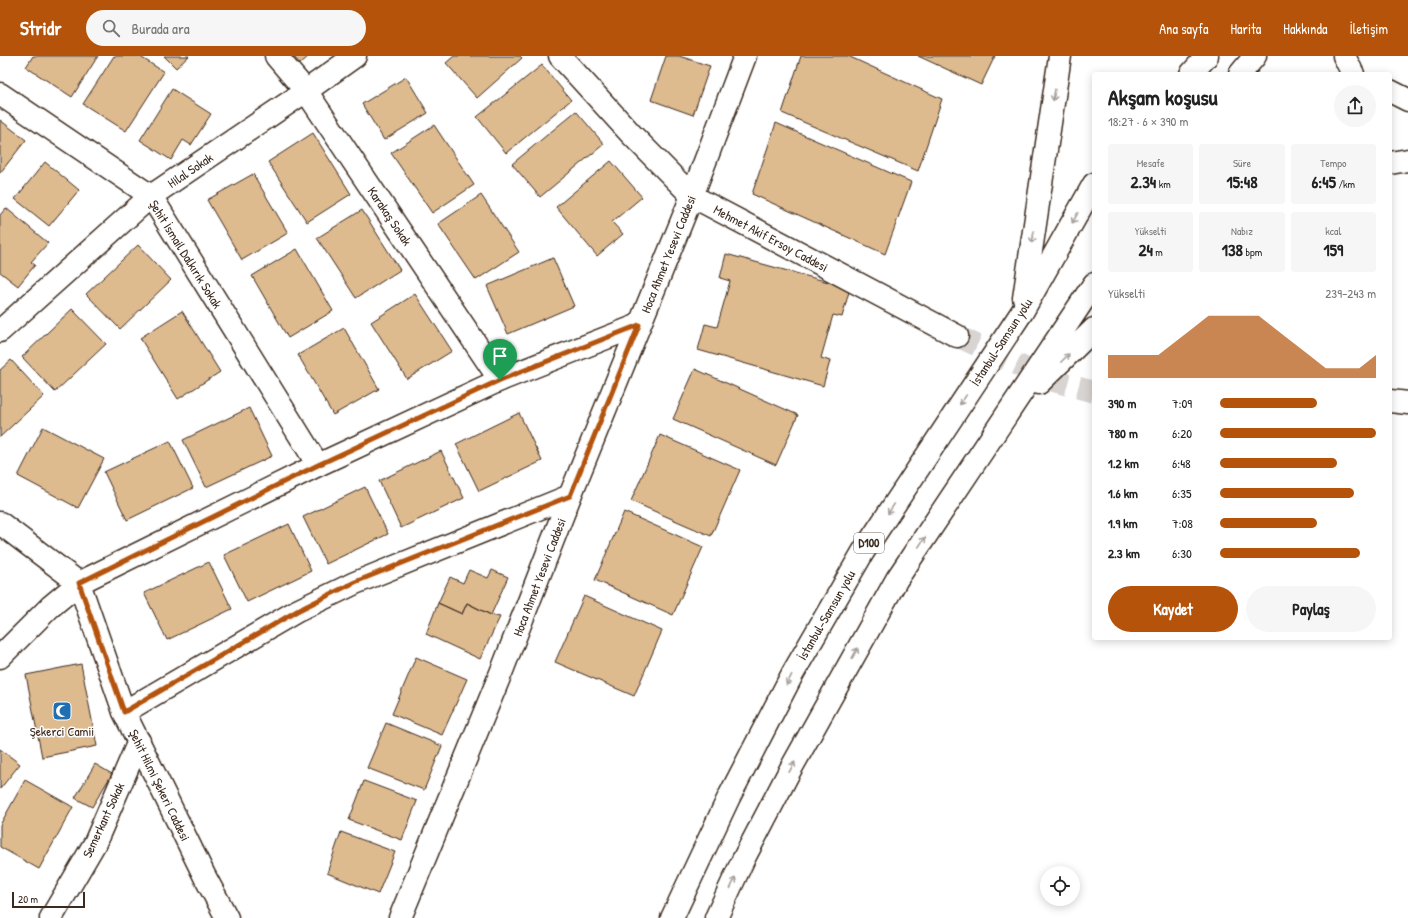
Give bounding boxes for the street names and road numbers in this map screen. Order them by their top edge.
street label: Hilal Sokak [164,148,217,192]
street label: Karakaş Sokak [364,183,417,250]
street label: Hoca Ahmet Yesevi Caddesi [636,192,700,316]
street label: Şehit İsmail Dalkırık Sokak [145,196,227,312]
street label: Mehmet Akif Ersoy Caddesi [711,200,831,276]
street label: İstanbul-Samsun yolu [966,295,1036,389]
street label: Hoca Ahmet Yesevi Caddesi [508,515,570,639]
road number: D100 [854,533,884,553]
street label: İstanbul-Samsun yolu [793,567,859,663]
street label: Şehit Hilmi Şekeri Caddesi [125,726,195,844]
street label: Semerkant Sokak [78,779,129,861]

